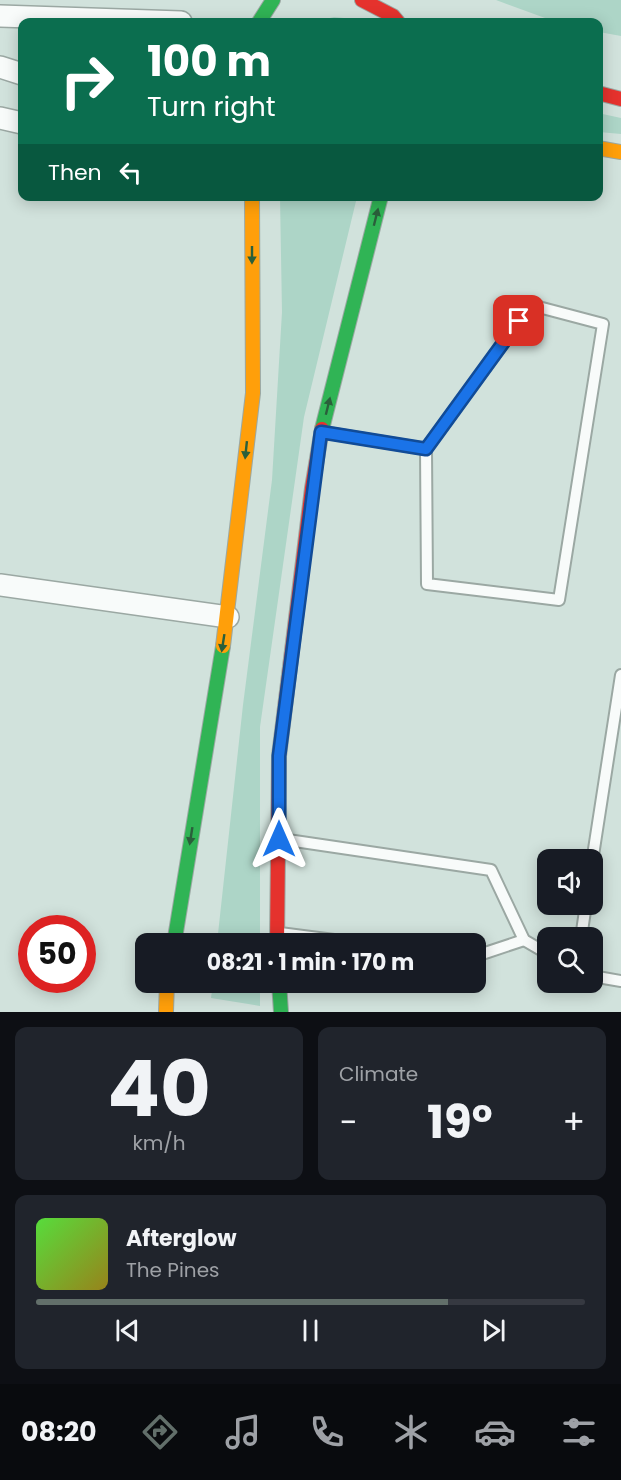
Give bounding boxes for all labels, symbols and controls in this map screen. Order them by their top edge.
text: 100 m [147,32,271,91]
icon: right [48,42,126,120]
text: Turn right [147,88,276,125]
icon: left [114,156,147,189]
text: Then [48,157,102,188]
one-way arrow [371,207,381,226]
one-way arrow [247,245,257,264]
pin [493,295,544,346]
icon: arrive [502,304,535,337]
one-way arrow [323,396,333,415]
one-way arrow [241,440,251,459]
one-way arrow [219,634,228,653]
position arrow [247,807,311,871]
one-way arrow [187,826,196,845]
map controls [537,849,603,993]
button: sound [537,849,603,915]
speed limit sign: 50 [18,915,96,993]
button: search [537,927,603,993]
text: 08:21 · 1 min · 170 m [207,947,414,978]
text: 40 [107,1034,211,1143]
text: Climate [339,1060,418,1088]
text: 19° [427,1091,493,1154]
text: − [339,1099,357,1146]
text: + [562,1099,585,1146]
text: km/h [132,1129,186,1157]
text: Afterglow [126,1223,237,1254]
text: The Pines [126,1256,220,1284]
icon: previous [111,1314,144,1347]
icon: pause [294,1314,327,1347]
icon: next [477,1314,510,1347]
icon: directions [139,1411,181,1453]
icon: music [222,1411,264,1453]
icon: phone [306,1411,348,1453]
icon: climate [390,1411,432,1453]
icon: car [474,1411,516,1453]
icon: filters [558,1411,600,1453]
text: 08:20 [21,1413,97,1450]

